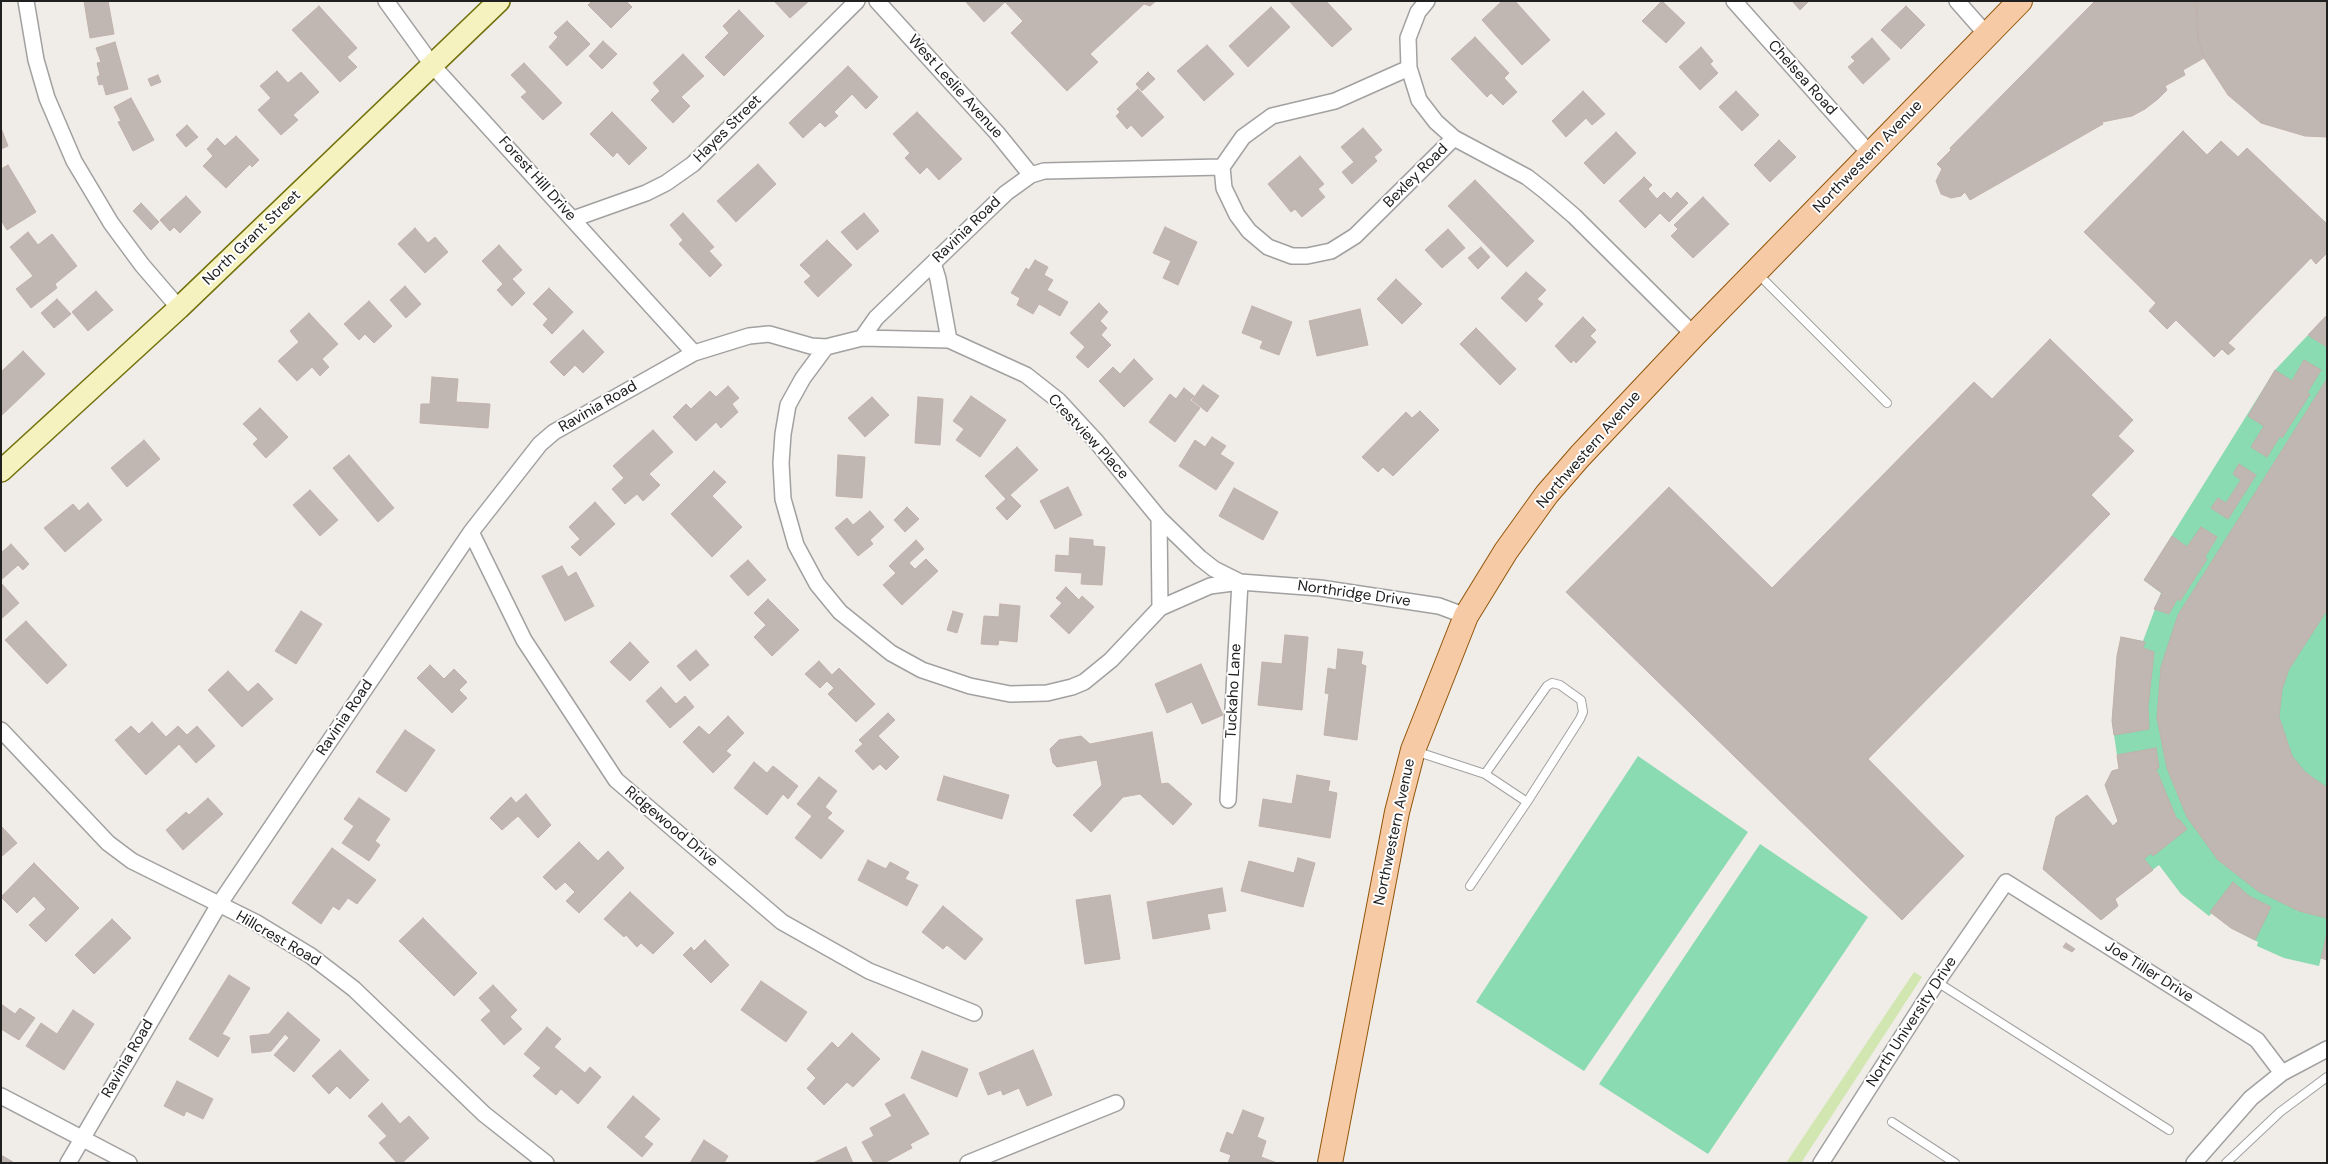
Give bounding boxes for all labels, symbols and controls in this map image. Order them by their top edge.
street label: West Leslie Avenue [904,31,1006,143]
street label: Chelsea Road [1764,37,1840,119]
street label: Hayes Street [690,91,766,167]
street label: Northwestern Avenue [1810,97,1926,217]
street label: Forest Hill Drive [494,133,580,225]
street label: Bexley Road [1380,140,1452,212]
street label: North Grant Street [199,187,305,289]
street label: Ravinia Road [929,193,1005,267]
street label: Ravinia Road [556,377,640,437]
street label: Northwestern Avenue [1533,388,1645,512]
street label: Crestview Place [1044,391,1132,483]
street label: Northridge Drive [1296,577,1412,611]
street label: Tuckaho Lane [1223,643,1245,739]
street label: Ravinia Road [313,677,377,759]
street label: Northwestern Avenue [1371,757,1419,907]
street label: Ridgewood Drive [621,783,721,871]
street label: Hillcrest Road [232,907,324,971]
street label: Joe Tiller Drive [2101,938,2197,1006]
street label: North University Drive [1863,953,1961,1091]
street label: Ravinia Road [98,1017,158,1101]

